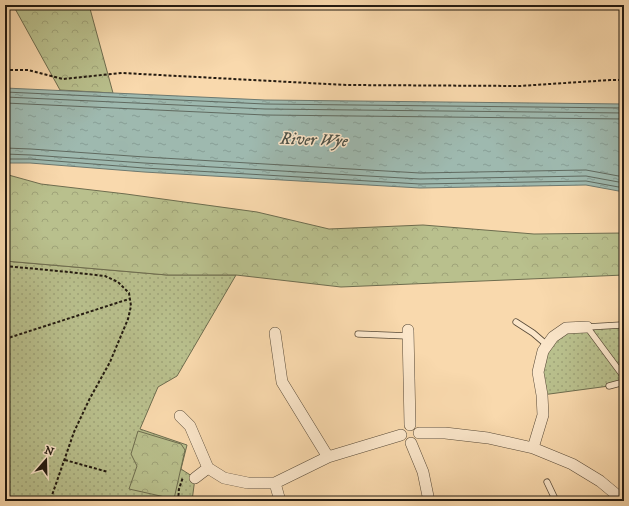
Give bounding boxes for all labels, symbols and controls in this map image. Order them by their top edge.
water label: River Wye [279,128,349,152]
north arrow [26,440,66,480]
text: N [42,443,56,460]

